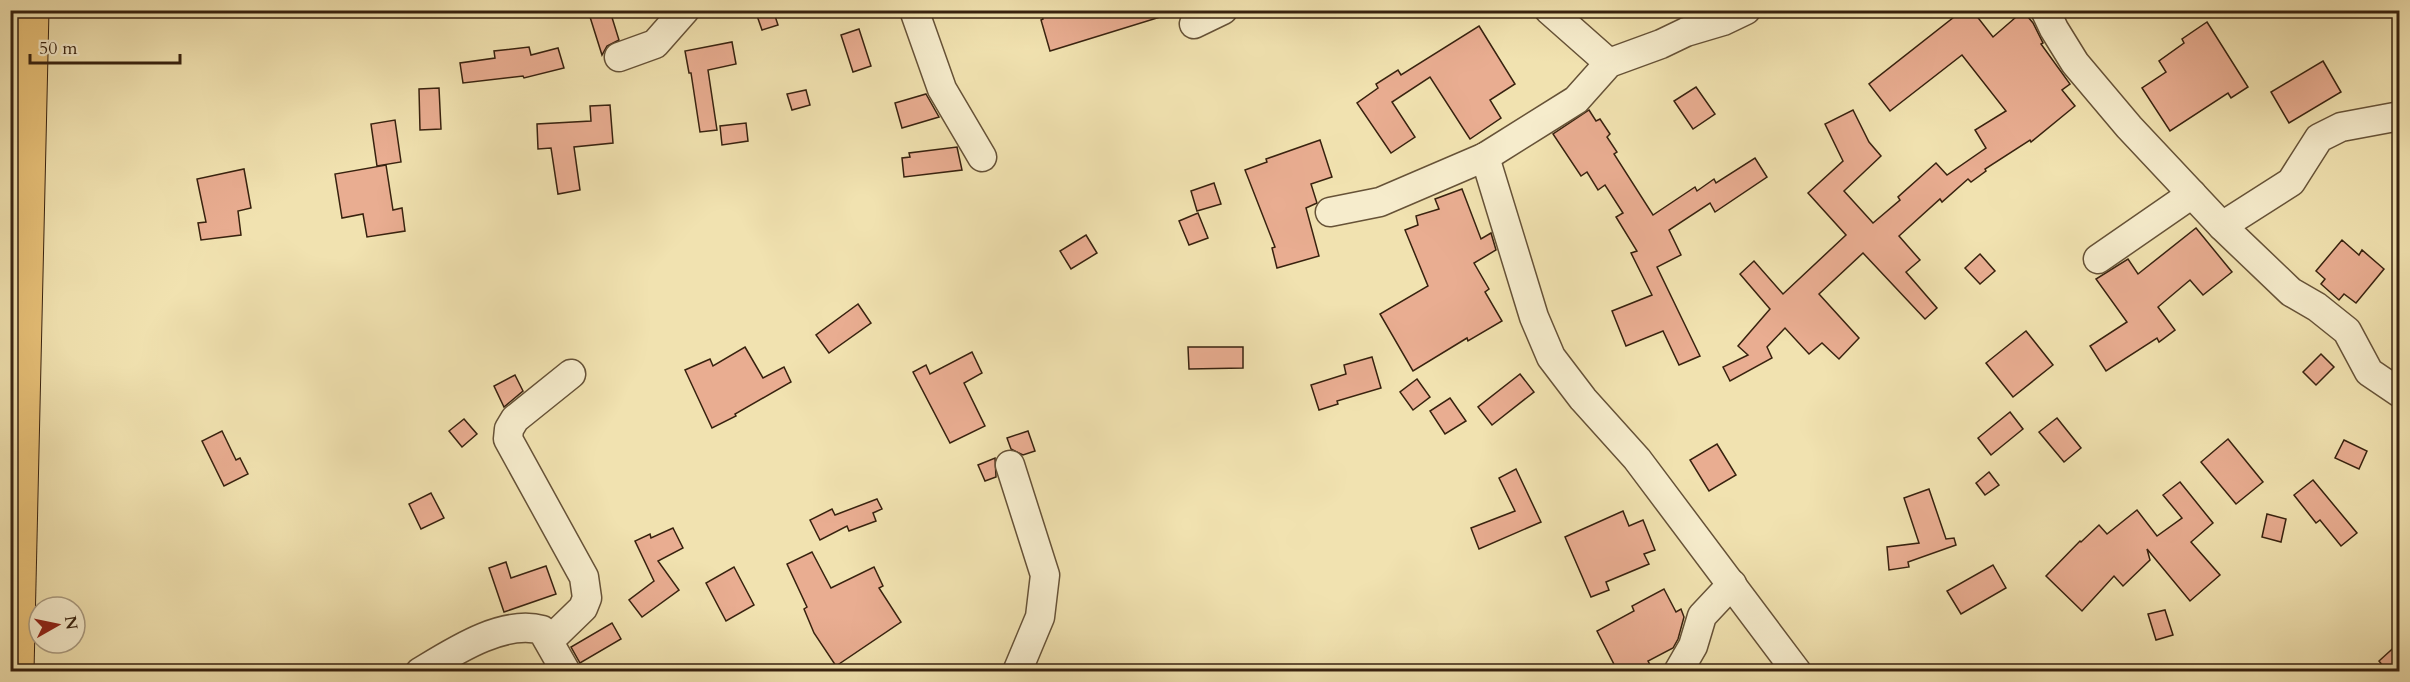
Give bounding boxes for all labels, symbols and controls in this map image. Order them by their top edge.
scale bar [30,27,180,65]
text: 50 m [39,36,78,61]
north arrow [27,595,87,655]
text: N [59,614,83,631]

